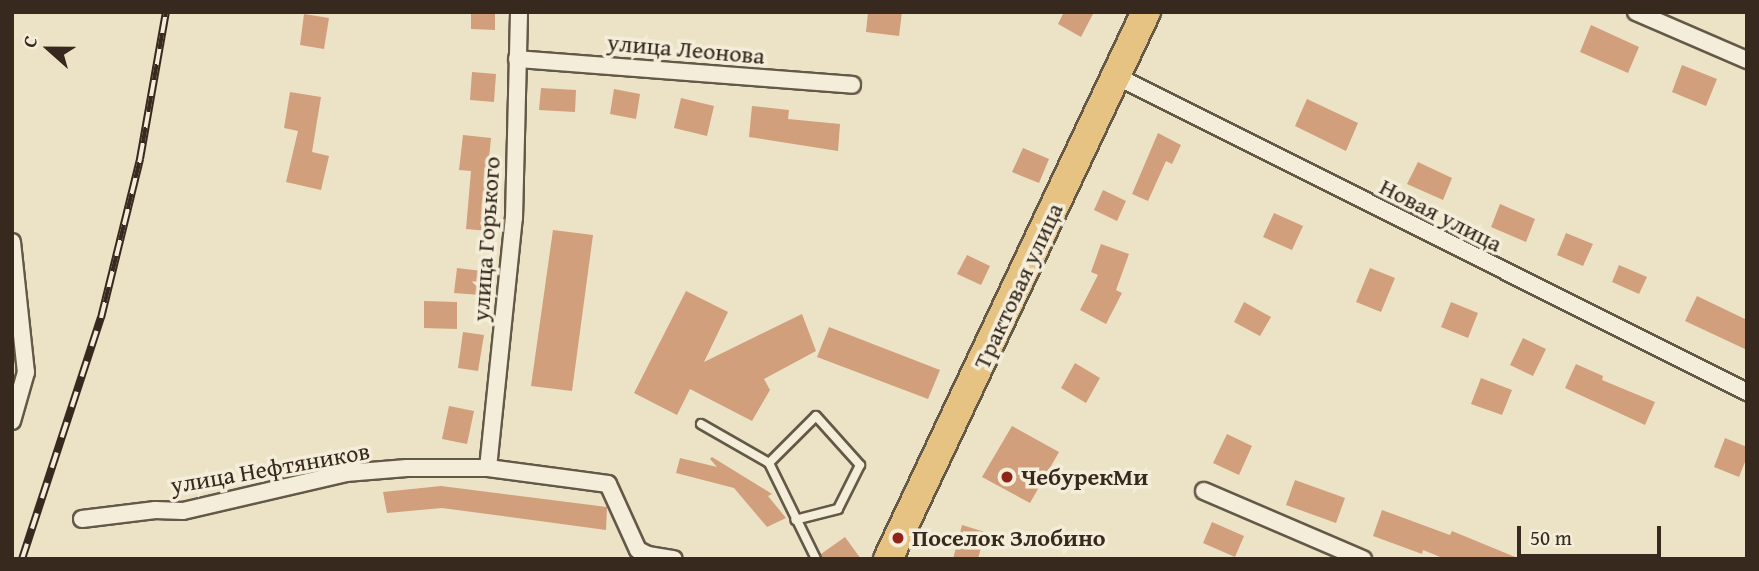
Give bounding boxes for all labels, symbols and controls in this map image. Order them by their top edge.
north arrow [14,14,84,84]
street label: улица Леонова [606,28,766,70]
text: С [14,31,44,52]
street label: улица Горького [466,155,506,323]
street label: Новая улица [1375,172,1507,258]
street label: Трактовая улица [967,199,1069,373]
street label: улица Нефтяников [168,436,372,500]
place label: ЧебурекМи [1021,463,1148,491]
marker: ЧебурекМи [999,469,1015,485]
scale bar [1521,512,1664,556]
text: 50 m [1530,522,1572,553]
place label: Поселок Злобино [912,524,1106,552]
marker: Поселок Злобино [890,530,906,546]

